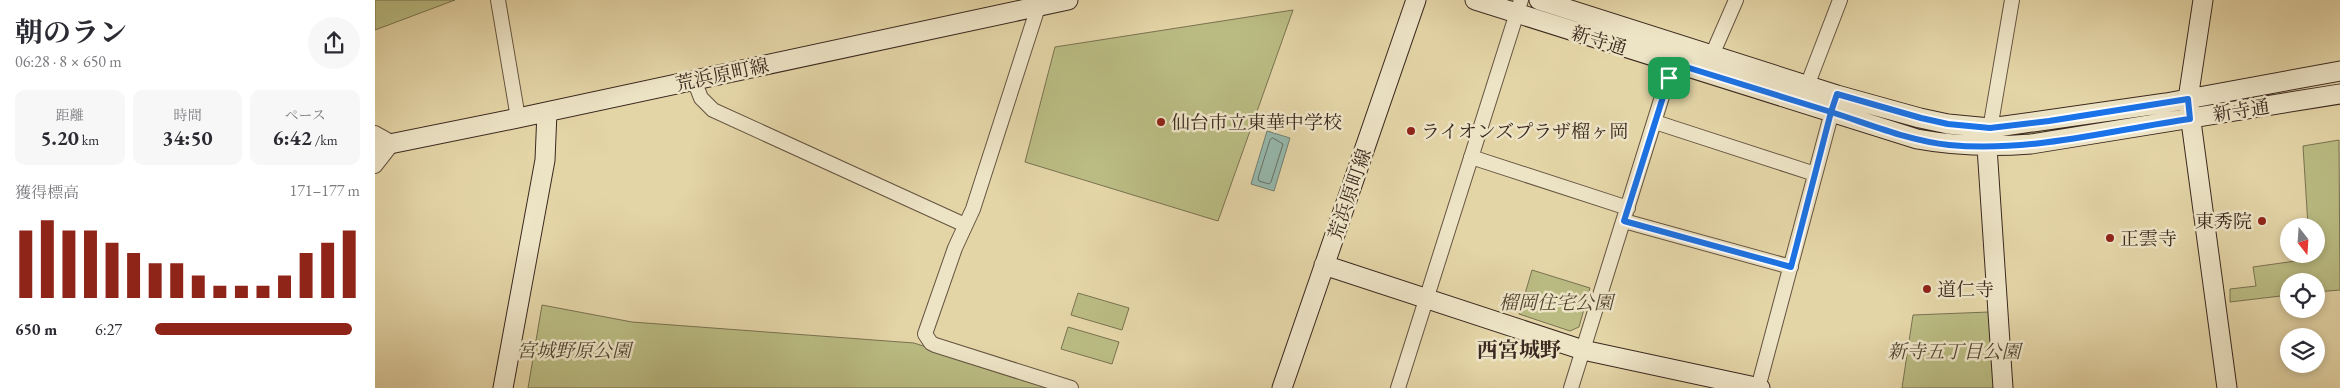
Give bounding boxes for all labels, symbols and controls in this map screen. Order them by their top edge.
text: 朝のラン [15,14,127,50]
button: share [308,17,360,69]
street label: 新寺通 [1568,20,1630,61]
text: 06:28 · 8 × 650 m [15,51,122,72]
street label: 荒浜原町線 [673,52,771,97]
pin [1648,57,1690,99]
icon: arrive [1655,64,1683,92]
street label: 新寺通 [2211,94,2271,127]
text: 距離 [56,106,84,124]
text: 時間 [173,106,201,124]
text: ペース [285,106,326,124]
place label: 仙台市立東華中学校 [1171,110,1342,135]
marker: 仙台市立東華中学校 [1155,116,1167,128]
place label: ライオンズプラザ榴ヶ岡 [1421,119,1628,144]
text: 5.20 [40,124,79,151]
text: 34:50 [162,124,213,151]
text: 6:42 [273,124,312,151]
marker: ライオンズプラザ榴ヶ岡 [1405,125,1417,137]
text: km [79,131,99,149]
text: /km [312,131,338,149]
street label: 荒浜原町線 [1322,145,1377,243]
text: 171–177 m [289,180,360,201]
text: 獲得標高 [15,182,79,203]
place label: 東秀院 [2195,209,2252,234]
marker: 東秀院 [2256,215,2268,227]
north arrow [2280,218,2325,262]
map controls [2280,218,2325,373]
place label: 正雲寺 [2120,226,2177,251]
marker: 正雲寺 [2104,232,2116,244]
button: locate [2280,273,2325,318]
place label: 道仁寺 [1937,277,1994,302]
marker: 道仁寺 [1921,283,1933,295]
park label: 榴岡住宅公園 [1499,290,1616,315]
text: 650 m [15,319,57,340]
text: 6:27 [95,319,122,340]
button: layers [2280,328,2325,373]
district label: 西宮城野 [1477,336,1561,363]
park label: 宮城野原公園 [517,338,634,363]
park label: 新寺五丁目公園 [1887,339,2023,364]

